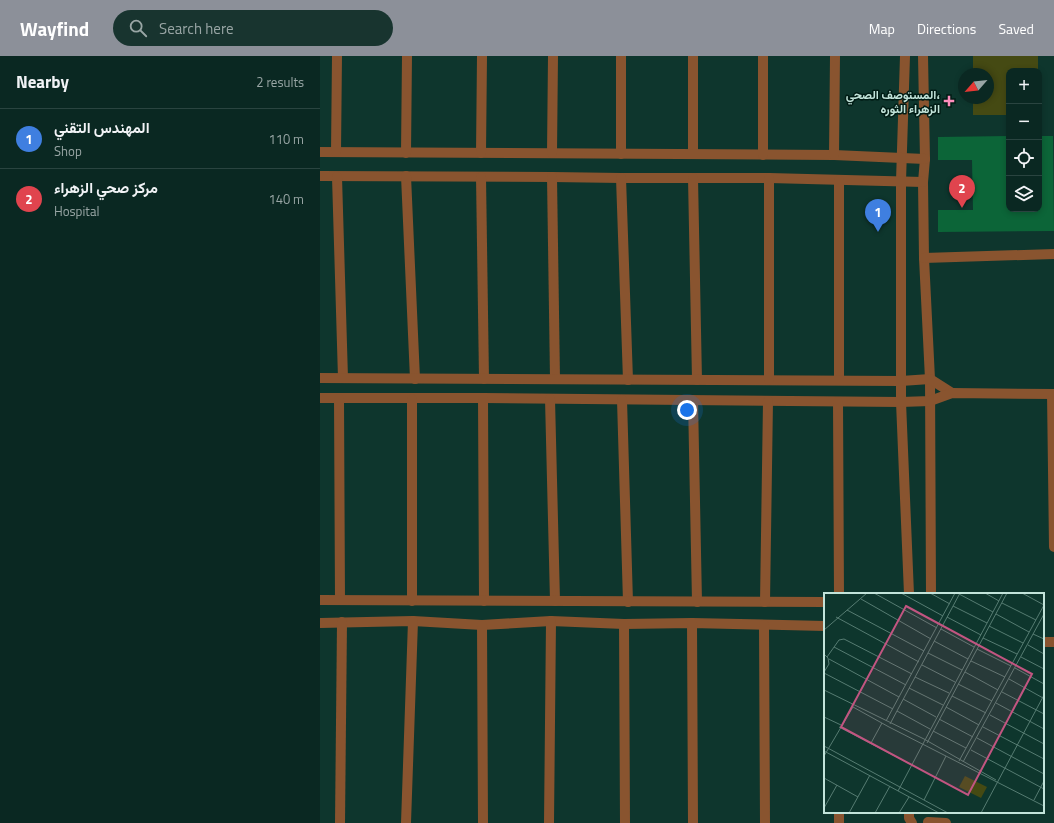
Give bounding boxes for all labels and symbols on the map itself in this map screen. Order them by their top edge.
north arrow [958,68,994,104]
place label: المستوصف الصحي، الزهراء الثوره [846,85,940,118]
marker: المستوصف الصحي، الزهراء الثوره [943,95,955,107]
pin: 2 [949,175,975,208]
pin: 1 [865,199,891,232]
your location [677,400,697,420]
inset map [824,593,1044,813]

